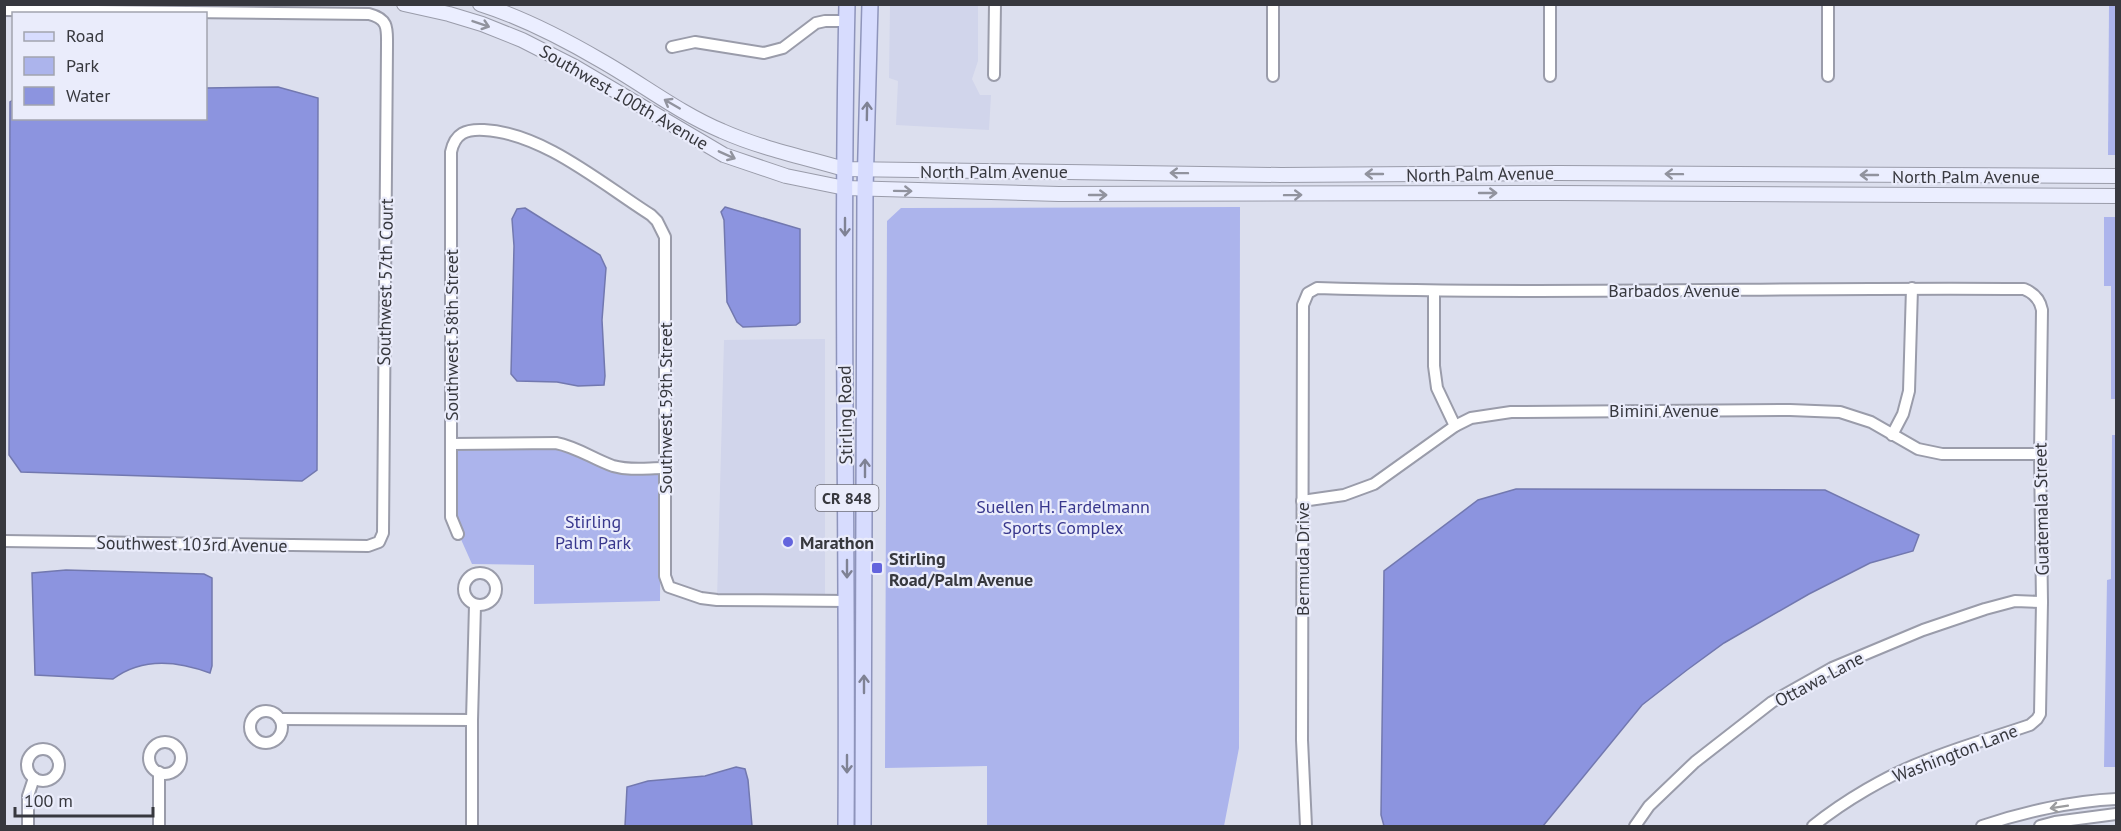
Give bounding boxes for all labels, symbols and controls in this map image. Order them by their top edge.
legend [12,12,207,120]
one-way arrow [471,19,490,30]
text: Road [66,24,104,47]
street label: Southwest 100th Avenue [535,39,713,155]
text: Park [66,54,99,77]
text: Water [66,84,110,107]
one-way arrow [664,98,681,110]
one-way arrow [862,102,873,122]
one-way arrow [717,150,735,161]
street label: North Palm Avenue [920,160,1068,183]
street label: North Palm Avenue [1406,161,1554,187]
street label: North Palm Avenue [1892,165,2040,188]
one-way arrow [1170,167,1190,178]
one-way arrow [1665,168,1685,180]
one-way arrow [1365,169,1385,180]
one-way arrow [1860,169,1880,181]
one-way arrow [892,185,912,196]
one-way arrow [1477,187,1497,199]
one-way arrow [1087,189,1107,200]
one-way arrow [1282,189,1302,201]
street label: Southwest 57th Court [372,198,398,366]
one-way arrow [839,217,851,237]
street label: Southwest 58th Street [440,249,463,421]
street label: Barbados Avenue [1608,279,1740,302]
street label: Southwest 59th Street [654,322,677,494]
street label: Stirling Road [833,365,857,465]
street label: Bimini Avenue [1609,399,1719,422]
street label: Guatemala Street [2028,442,2054,576]
one-way arrow [859,459,871,479]
road number: CR 848 [816,485,878,511]
park label: Suellen H. Fardelmann Sports Complex [976,495,1150,539]
street label: Bermuda Drive [1291,502,1314,616]
park label: Stirling Palm Park [555,510,631,554]
street label: Southwest 103rd Avenue [96,531,288,557]
place label: Marathon [800,531,874,554]
marker: Marathon [781,535,795,549]
place label: Stirling Road/Palm Avenue [889,547,1033,591]
one-way arrow [841,559,853,579]
marker: Stirling Road/Palm Avenue [870,561,884,575]
street label: Ottawa Lane [1771,646,1867,712]
one-way arrow [858,675,870,695]
street label: Washington Lane [1889,719,2021,787]
one-way arrow [841,754,853,774]
scale bar [15,780,153,818]
text: 100 m [24,789,73,812]
one-way arrow [2049,802,2069,813]

